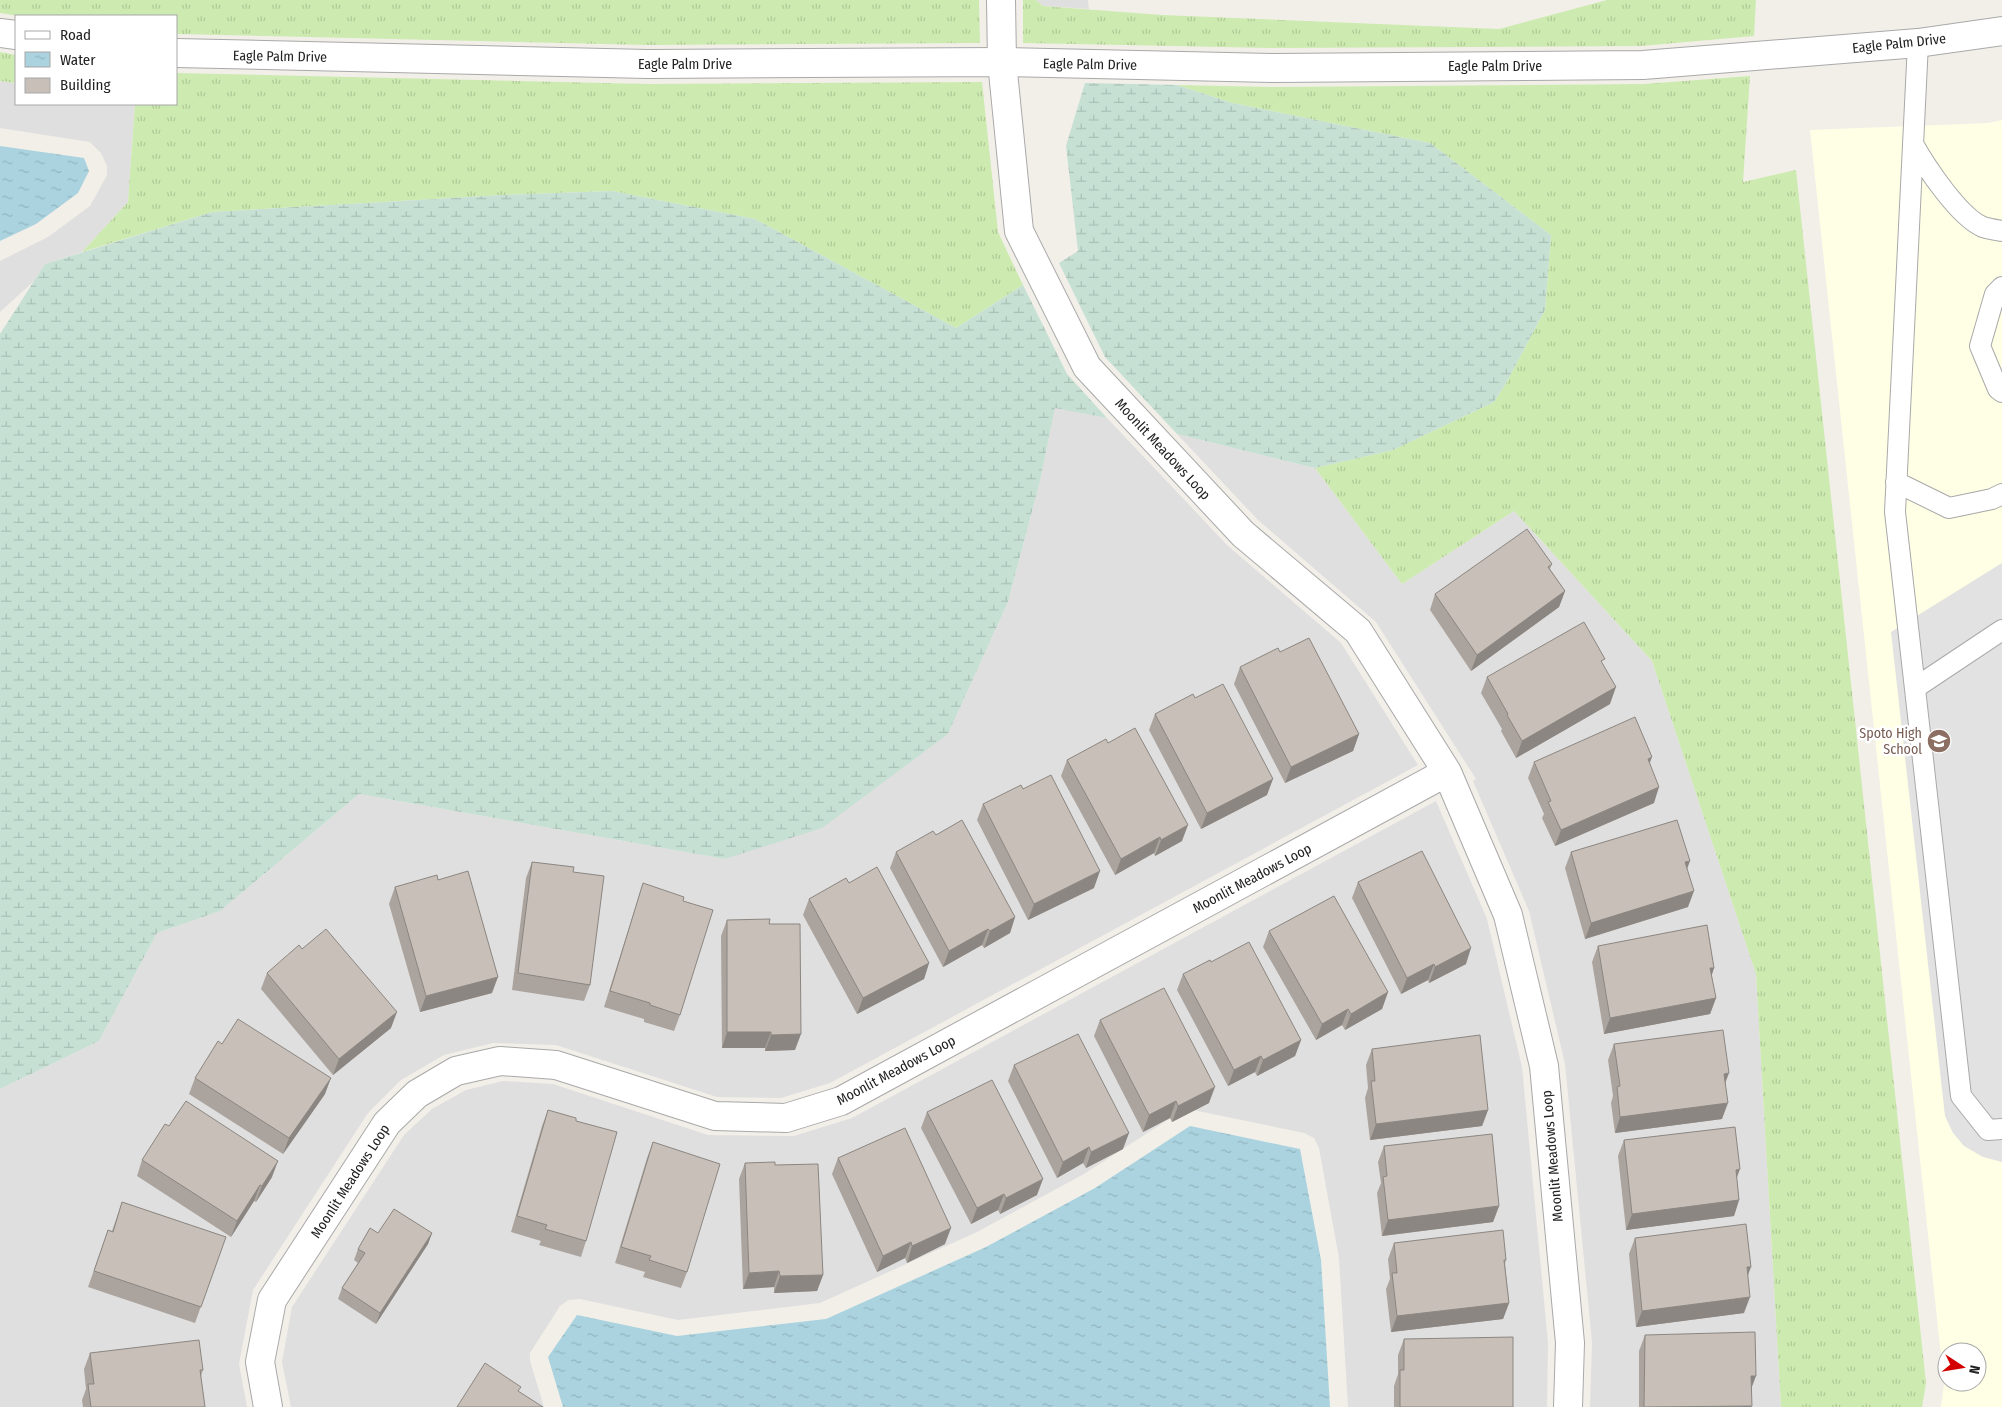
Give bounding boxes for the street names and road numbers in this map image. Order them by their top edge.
street label: Eagle Palm Drive [1851,30,1947,57]
street label: Eagle Palm Drive [233,47,327,66]
street label: Eagle Palm Drive [1043,55,1137,74]
street label: Eagle Palm Drive [638,56,732,73]
street label: Eagle Palm Drive [1448,58,1542,75]
street label: Moonlit Meadows Loop [1111,395,1214,503]
street label: Moonlit Meadows Loop [1190,840,1315,917]
street label: Moonlit Meadows Loop [834,1032,959,1109]
street label: Moonlit Meadows Loop [1538,1089,1567,1223]
street label: Moonlit Meadows Loop [307,1121,394,1241]

